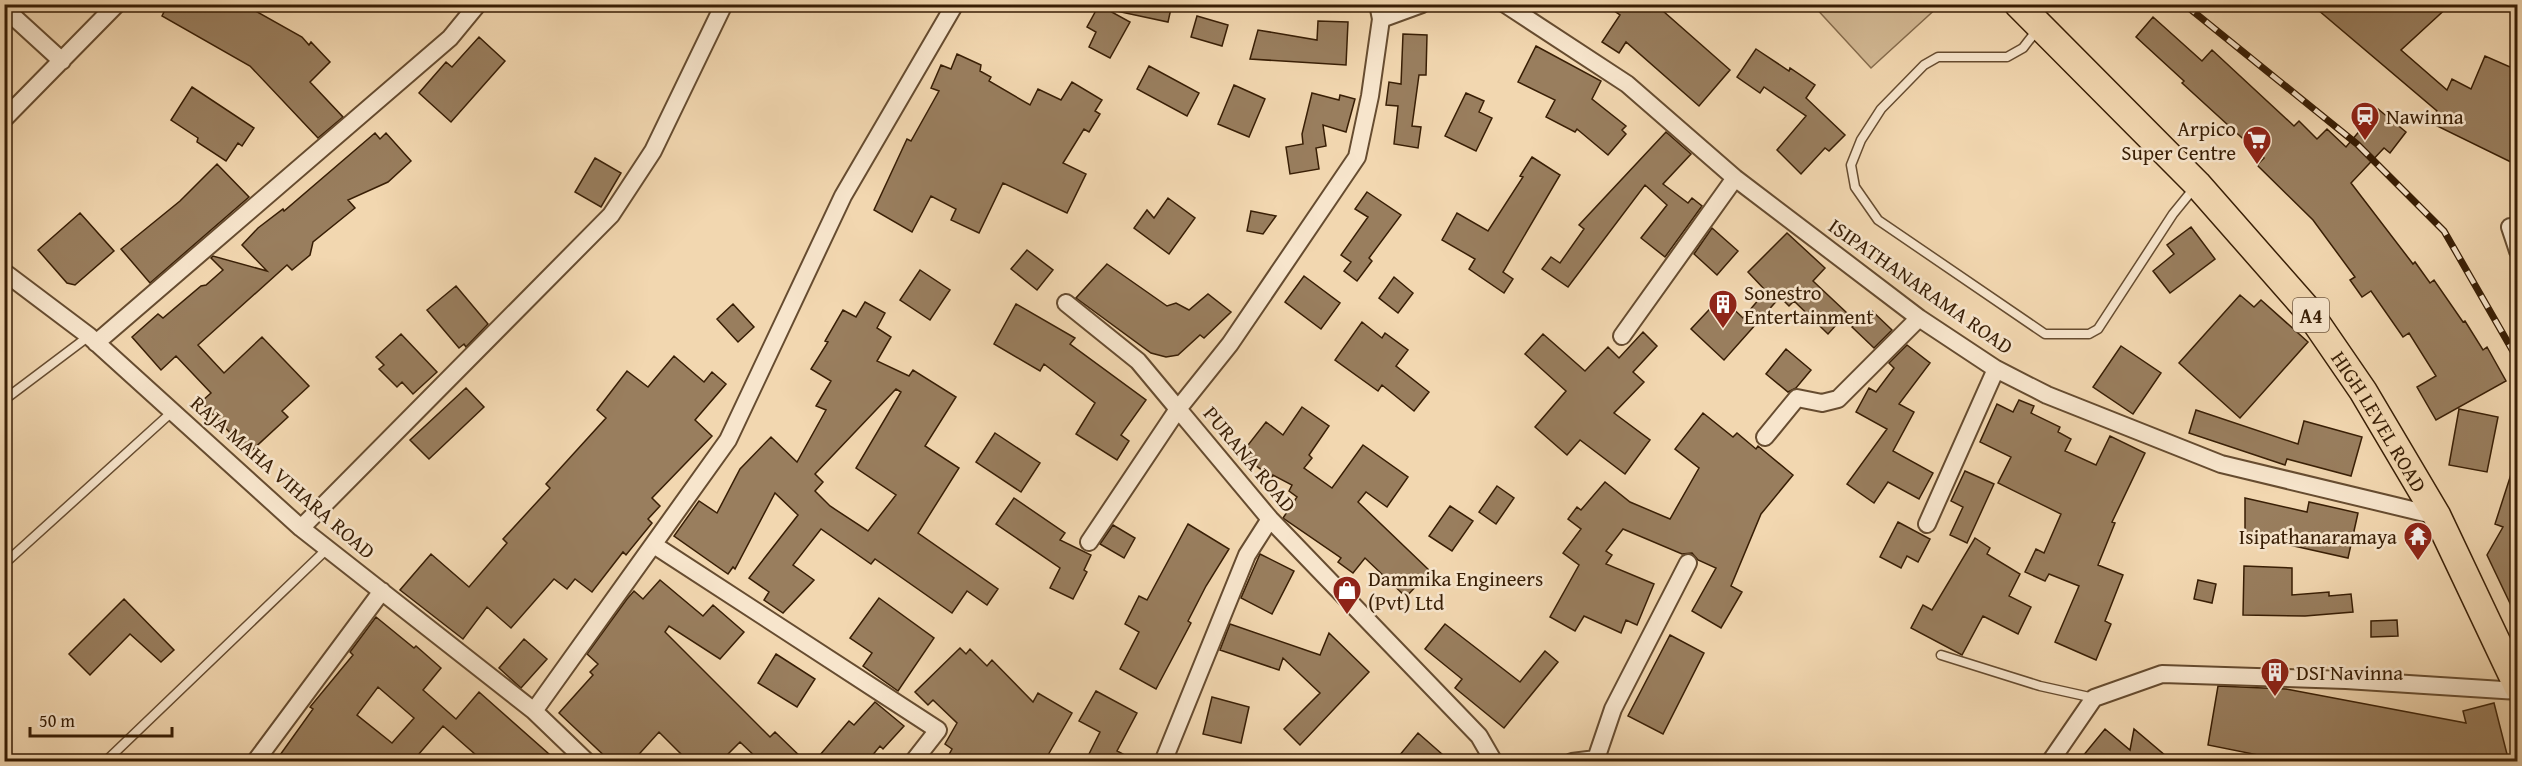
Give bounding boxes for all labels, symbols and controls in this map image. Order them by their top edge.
station icon: Nawinna [2349,100,2381,142]
place label: Nawinna [2386,101,2464,132]
place label: Arpico Super Centre [2121,113,2236,168]
supermarket icon: Arpico Super Centre [2241,124,2273,166]
street label: ISIPATHANARAMA ROAD [1822,211,2020,361]
place label: Sonestro Entertainment [1744,277,1874,332]
building icon: Sonestro Entertainment [1707,288,1739,330]
road number: A4 [2293,298,2329,332]
street label: HIGH LEVEL ROAD [2324,344,2435,498]
street label: RAJA MAHA VIHARA ROAD [184,388,382,566]
street label: PURANA ROAD [1196,399,1304,519]
temple icon: Isipathanaramaya [2402,520,2434,562]
place label: Isipathanaramaya [2239,521,2397,552]
place label: Dammika Engineers (Pvt) Ltd [1368,563,1543,618]
shop icon: Dammika Engineers (Pvt) Ltd [1331,574,1363,616]
building icon: DSI Navinna [2259,656,2291,698]
place label: DSI Navinna [2296,657,2403,688]
scale bar [30,700,172,738]
text: 50 m [39,707,75,734]

